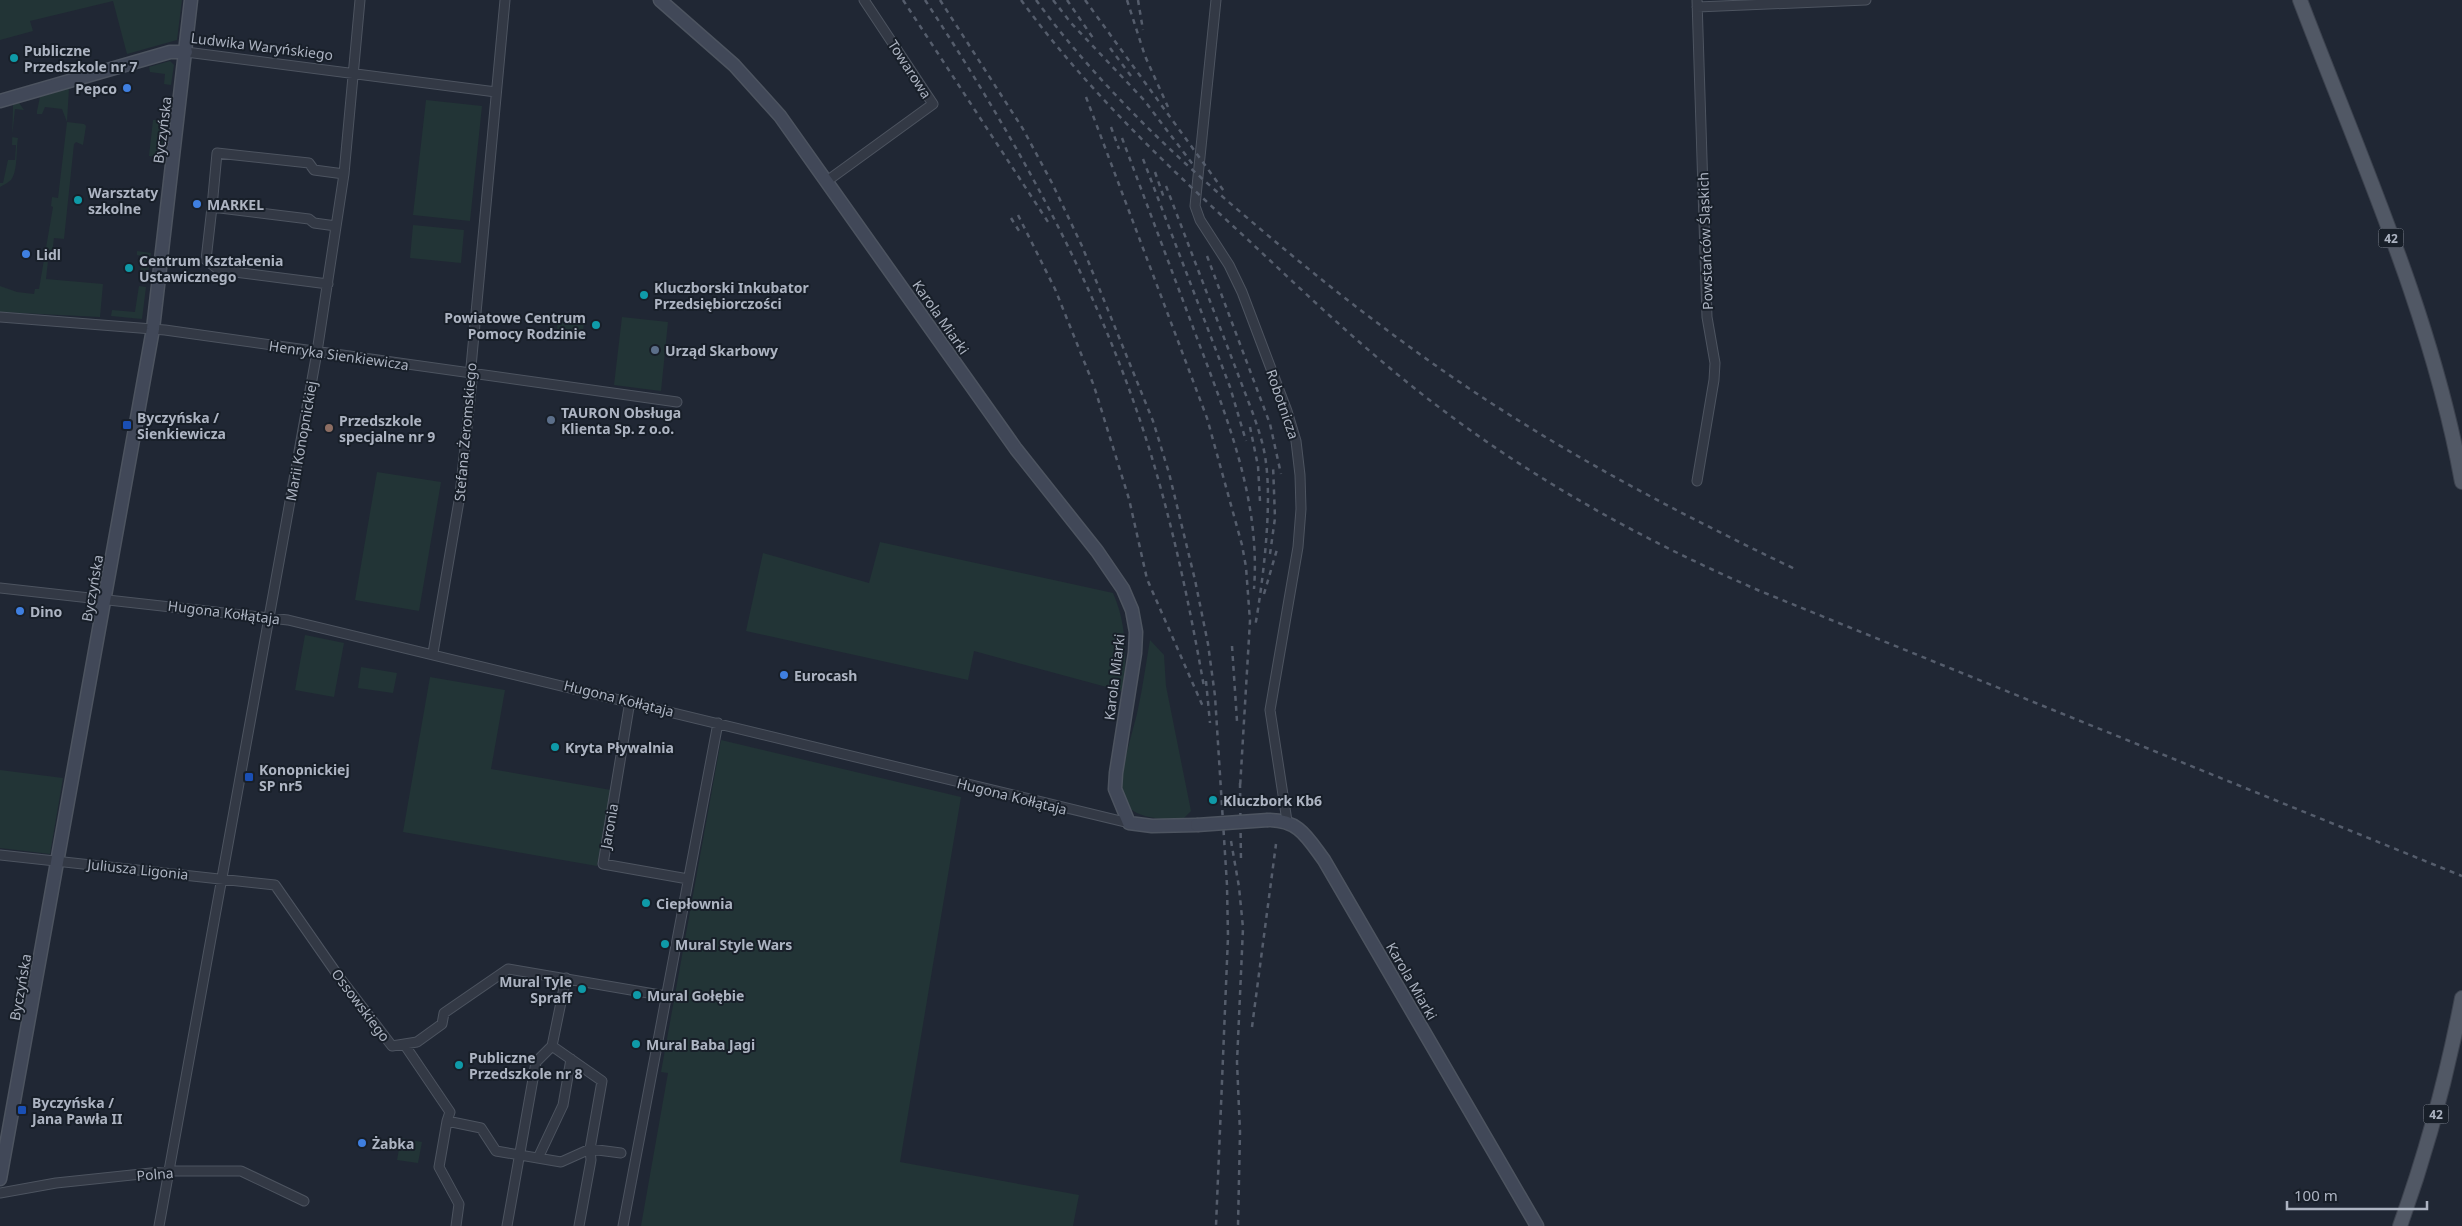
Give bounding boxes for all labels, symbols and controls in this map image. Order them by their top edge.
street label: Ludwika Waryńskiego [190,28,334,64]
street label: Towarowa [884,36,936,102]
place label: Publiczne Przedszkole nr 7 [24,41,138,76]
marker: Publiczne Przedszkole nr 7 [8,52,20,64]
place label: Pepco [75,79,117,98]
marker: Pepco [121,82,133,94]
street label: Byczyńska [148,95,176,165]
street label: Powstańców Śląskich [1693,172,1717,310]
place label: Warsztaty szkolne [88,183,158,218]
marker: Warsztaty szkolne [72,194,84,206]
place label: MARKEL [207,195,264,214]
marker: MARKEL [191,198,203,210]
road number: 42 [2378,228,2404,248]
place label: Lidl [36,245,61,264]
marker: Lidl [20,248,32,260]
place label: Centrum Kształcenia Ustawicznego [139,251,283,286]
marker: Centrum Kształcenia Ustawicznego [123,262,135,274]
street label: Karola Miarki [908,276,974,358]
place label: Kluczborski Inkubator Przedsiębiorczości [654,278,809,313]
marker: Kluczborski Inkubator Przedsiębiorczości [638,289,650,301]
place label: Powiatowe Centrum Pomocy Rodzinie [444,308,586,343]
marker: Powiatowe Centrum Pomocy Rodzinie [590,319,602,331]
street label: Henryka Sienkiewicza [268,336,410,374]
place label: Urząd Skarbowy [665,341,778,360]
marker: Urząd Skarbowy [649,344,661,356]
street label: Stefana Żeromskiego [449,362,481,502]
street label: Robotnicza [1262,367,1304,441]
street label: Marii Konopnickiej [281,379,321,503]
place label: TAURON Obsługa Klienta Sp. z o.o. [561,403,681,438]
place label: Byczyńska / Sienkiewicza [137,408,226,443]
place label: Przedszkole specjalne nr 9 [339,411,435,446]
marker: TAURON Obsługa Klienta Sp. z o.o. [545,414,557,426]
marker: Byczyńska / Sienkiewicza [121,419,133,431]
marker: Przedszkole specjalne nr 9 [323,422,335,434]
street label: Byczyńska [77,553,107,623]
street label: Hugona Kołłątaja [167,596,281,628]
place label: Dino [30,602,63,621]
marker: Dino [14,605,26,617]
street label: Karola Miarki [1099,633,1129,721]
place label: Eurocash [794,666,857,685]
marker: Eurocash [778,669,790,681]
street label: Hugona Kołłątaja [562,675,676,721]
place label: Kryta Pływalnia [565,738,674,757]
marker: Kryta Pływalnia [549,741,561,753]
place label: Konopnickiej SP nr5 [259,760,350,795]
marker: Konopnickiej SP nr5 [243,771,255,783]
street label: Hugona Kołłątaja [955,773,1069,819]
place label: Kluczbork Kb6 [1223,791,1322,810]
marker: Kluczbork Kb6 [1207,794,1219,806]
street label: Jaronia [595,802,622,852]
street label: Juliusza Ligonia [85,854,189,884]
place label: Ciepłownia [656,894,733,913]
marker: Ciepłownia [640,897,652,909]
place label: Mural Style Wars [675,935,792,954]
marker: Mural Style Wars [659,938,671,950]
street label: Karola Miarki [1382,939,1442,1023]
street label: Byczyńska [5,952,35,1022]
street label: Ossowskiego [327,965,395,1045]
place label: Mural Tyle Spraff [499,972,573,1007]
marker: Mural Tyle Spraff [576,983,588,995]
place label: Mural Gołębie [647,986,744,1005]
marker: Mural Gołębie [631,989,643,1001]
place label: Mural Baba Jagi [646,1035,755,1054]
marker: Mural Baba Jagi [630,1038,642,1050]
place label: Publiczne Przedszkole nr 8 [469,1048,583,1083]
marker: Publiczne Przedszkole nr 8 [453,1059,465,1071]
place label: Byczyńska / Jana Pawła II [30,1093,122,1128]
marker: Byczyńska / Jana Pawła II [16,1104,28,1116]
road number: 42 [2424,1104,2448,1124]
place label: Żabka [372,1134,414,1153]
marker: Żabka [356,1137,368,1149]
street label: Polna [136,1163,174,1185]
scale bar [2287,1178,2427,1210]
text: 100 m [2294,1185,2338,1205]

